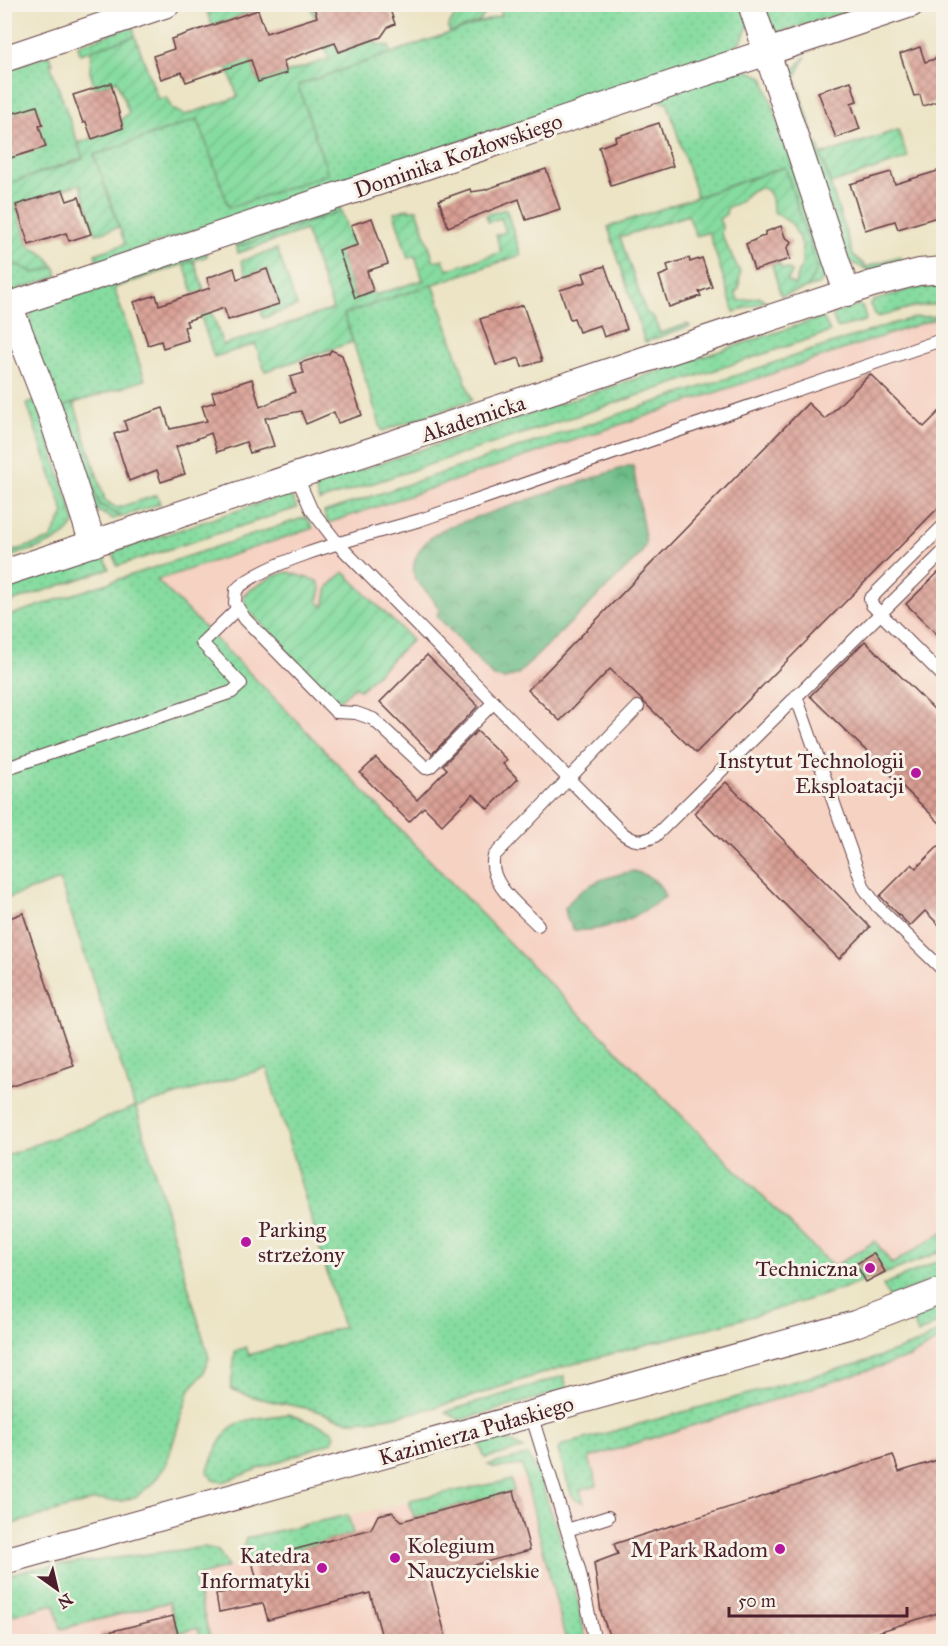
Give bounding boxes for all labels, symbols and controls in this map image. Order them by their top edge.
street label: Dominika Kozłowskiego [351,107,566,204]
street label: Akademicka [417,389,529,448]
place label: Instytut Technologii Eksploatacji [718,747,904,799]
marker: Instytut Technologii Eksploatacji [909,766,923,780]
place label: Parking strzeżony [258,1216,345,1268]
marker: Parking strzeżony [239,1235,253,1249]
place label: Techniczna [756,1255,859,1282]
marker: Techniczna [863,1261,877,1275]
street label: Kazimierza Pułaskiego [376,1390,577,1471]
place label: Kolegium Nauczycielskie [407,1532,539,1584]
place label: M Park Radom [631,1536,769,1563]
place label: Katedra Informatyki [200,1542,311,1594]
marker: M Park Radom [773,1542,787,1556]
marker: Kolegium Nauczycielskie [388,1551,402,1565]
north arrow [27,1559,87,1619]
marker: Katedra Informatyki [315,1561,329,1575]
scale bar [729,1580,908,1618]
text: N [54,1589,76,1613]
text: 50 m [738,1590,776,1612]

